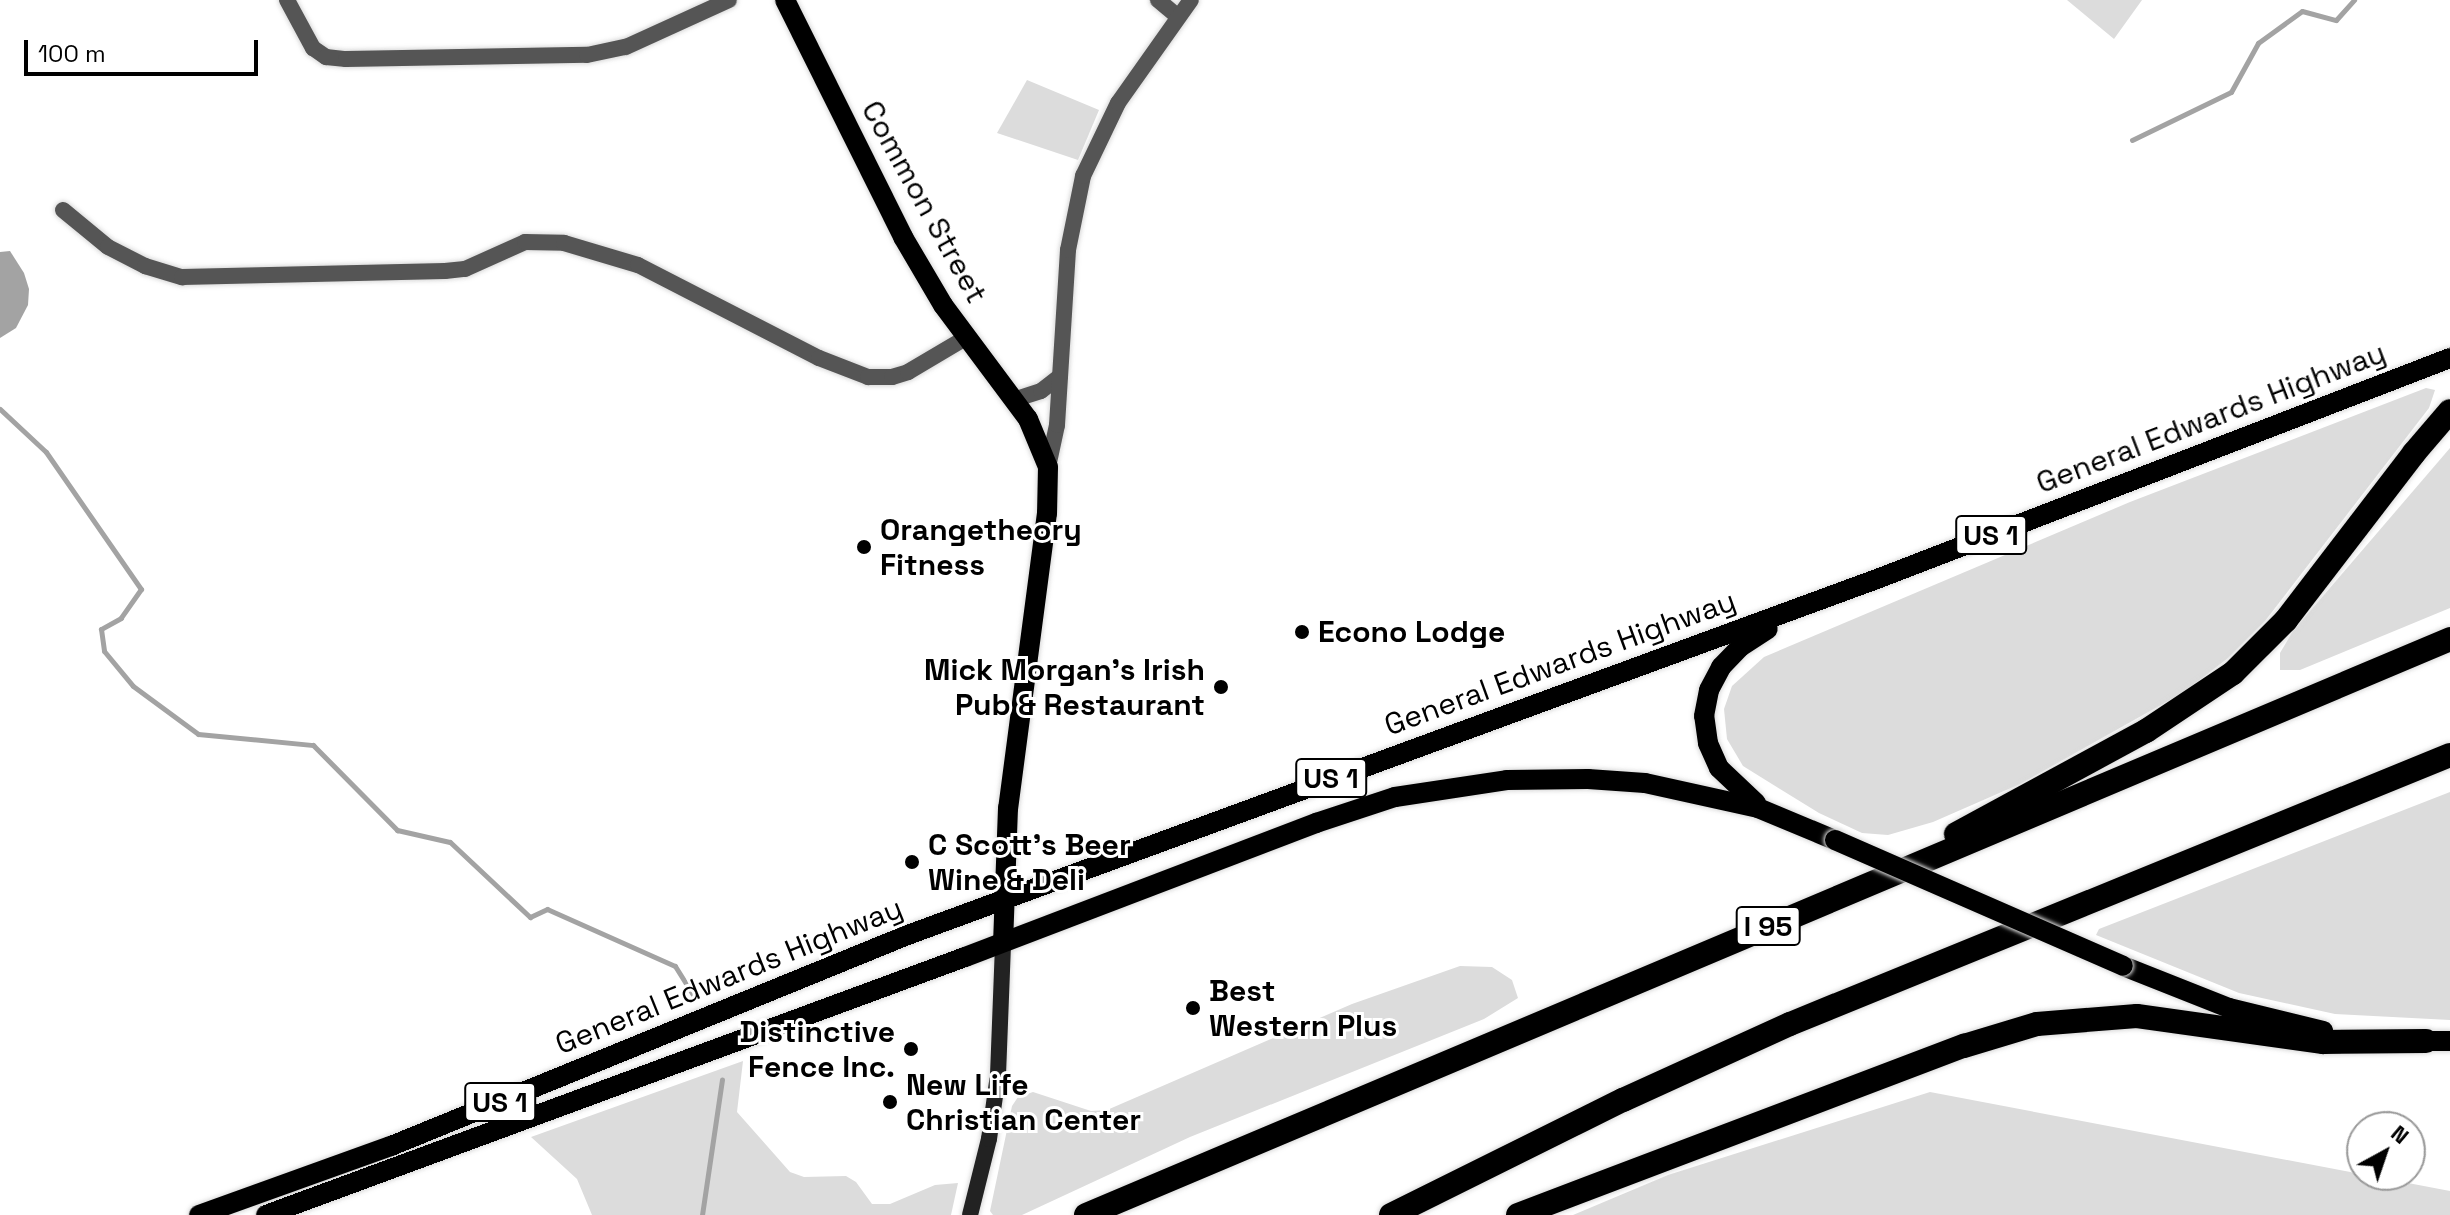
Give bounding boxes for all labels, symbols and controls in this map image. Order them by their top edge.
scale bar [28,24,262,74]
text: 100 m [38,38,106,69]
street label: Common Street [854,95,994,309]
street label: General Edwards Highway [2031,335,2391,501]
road number: US 1 [1955,511,2027,559]
place label: Orangetheory Fitness [880,512,1082,582]
marker: Orangetheory Fitness [855,538,873,556]
street label: General Edwards Highway [1379,583,1741,743]
place label: Econo Lodge [1318,614,1505,650]
marker: Econo Lodge [1293,623,1311,641]
place label: Mick Morgan's Irish Pub & Restaurant [924,652,1205,722]
marker: Mick Morgan's Irish Pub & Restaurant [1212,678,1230,696]
road number: US 1 [1295,754,1367,802]
place label: C Scott's Beer Wine & Deli [928,827,1131,898]
marker: C Scott's Beer Wine & Deli [903,853,921,871]
street label: General Edwards Highway [550,890,908,1062]
road number: I 95 [1734,902,1802,950]
place label: Best Western Plus [1209,973,1397,1044]
marker: Best Western Plus [1184,999,1202,1017]
place label: Distinctive Fence Inc. [739,1014,895,1084]
marker: Distinctive Fence Inc. [902,1040,920,1058]
place label: New Life Christian Center [906,1067,1141,1138]
road number: US 1 [464,1078,536,1126]
marker: New Life Christian Center [881,1093,899,1111]
north arrow [2346,1111,2426,1191]
text: N [2385,1119,2415,1150]

